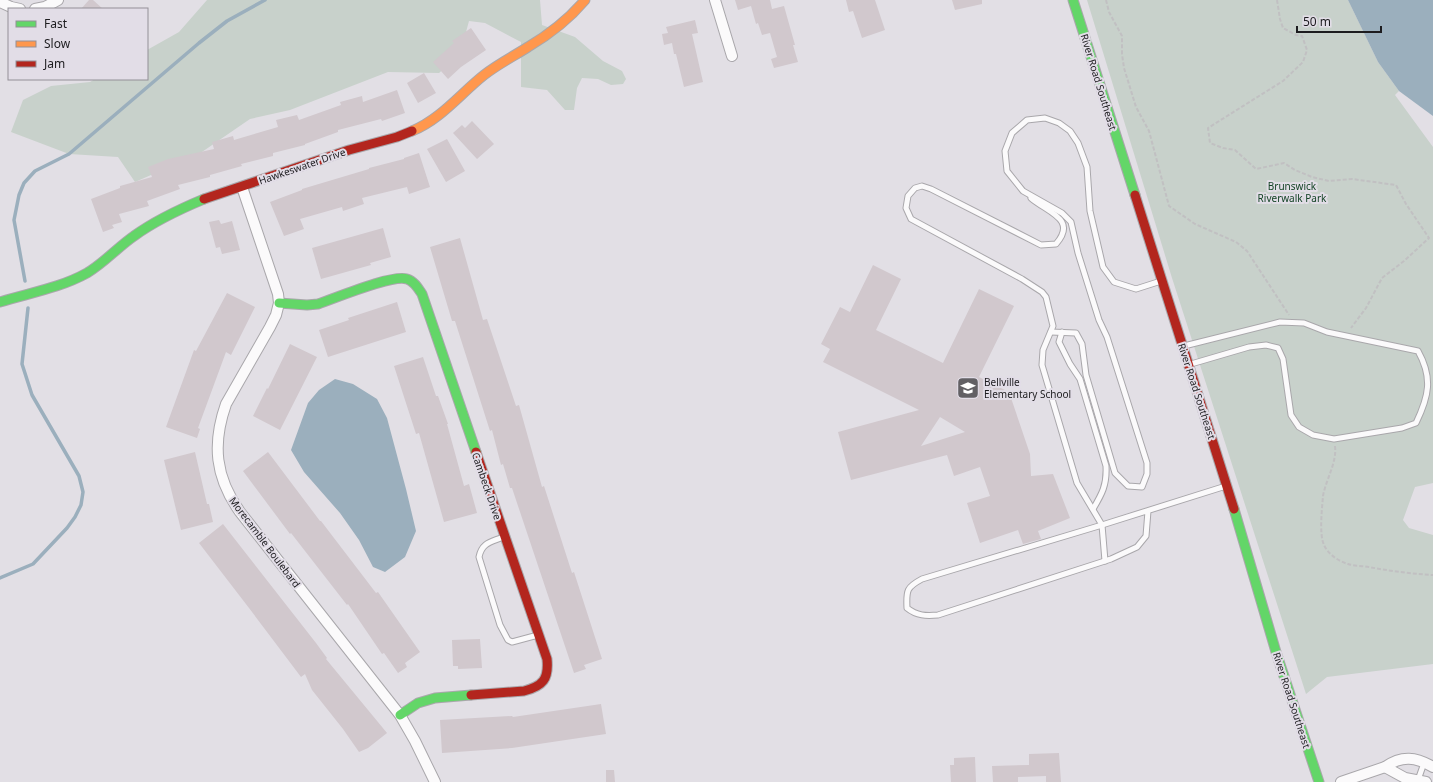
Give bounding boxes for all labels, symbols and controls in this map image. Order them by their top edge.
legend [8,8,148,80]
scale bar [1297,8,1381,34]
text: 50 m [1303,13,1331,30]
text: Fast [44,15,68,32]
street label: River Road Southeast [1078,32,1120,132]
text: Slow [44,35,71,52]
text: Jam [43,55,65,72]
street label: Hawkeswater Drive [257,144,348,187]
park label: Brunswick Riverwalk Park [1258,179,1327,205]
street label: River Road Southeast [1175,341,1219,441]
school or university icon: Bellville Elementary School [955,375,981,401]
place label: Bellville Elementary School [984,375,1071,401]
street label: Cambeck Drive [469,450,505,522]
street label: Morecamble Boulebard [226,494,304,590]
street label: River Road Southeast [1270,650,1314,750]

